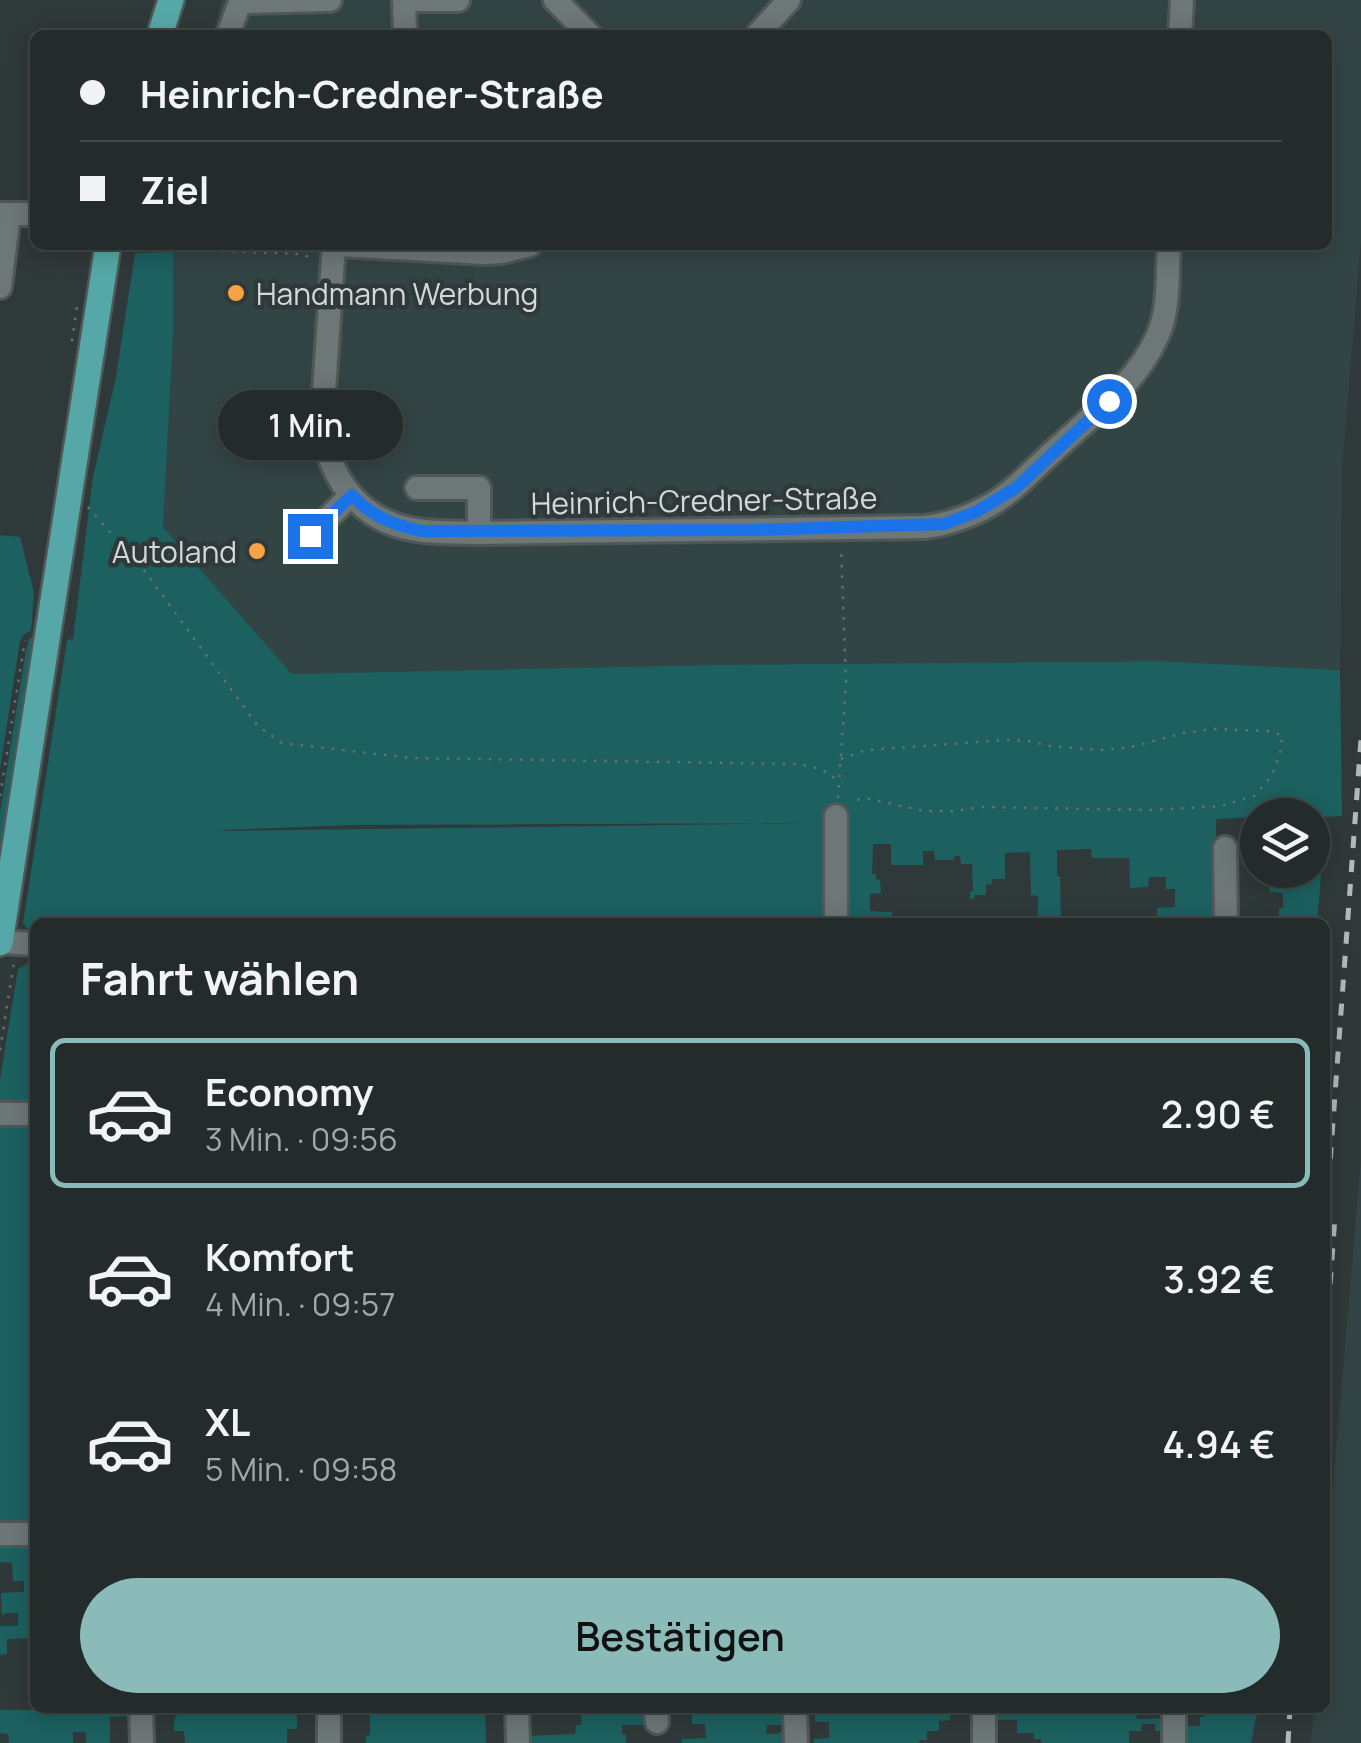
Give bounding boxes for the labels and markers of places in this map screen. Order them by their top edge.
place label: Handmann Werbung [256,273,538,314]
marker: Handmann Werbung [225,282,247,304]
place label: Autoland [112,531,237,572]
marker: Autoland [246,540,268,562]

